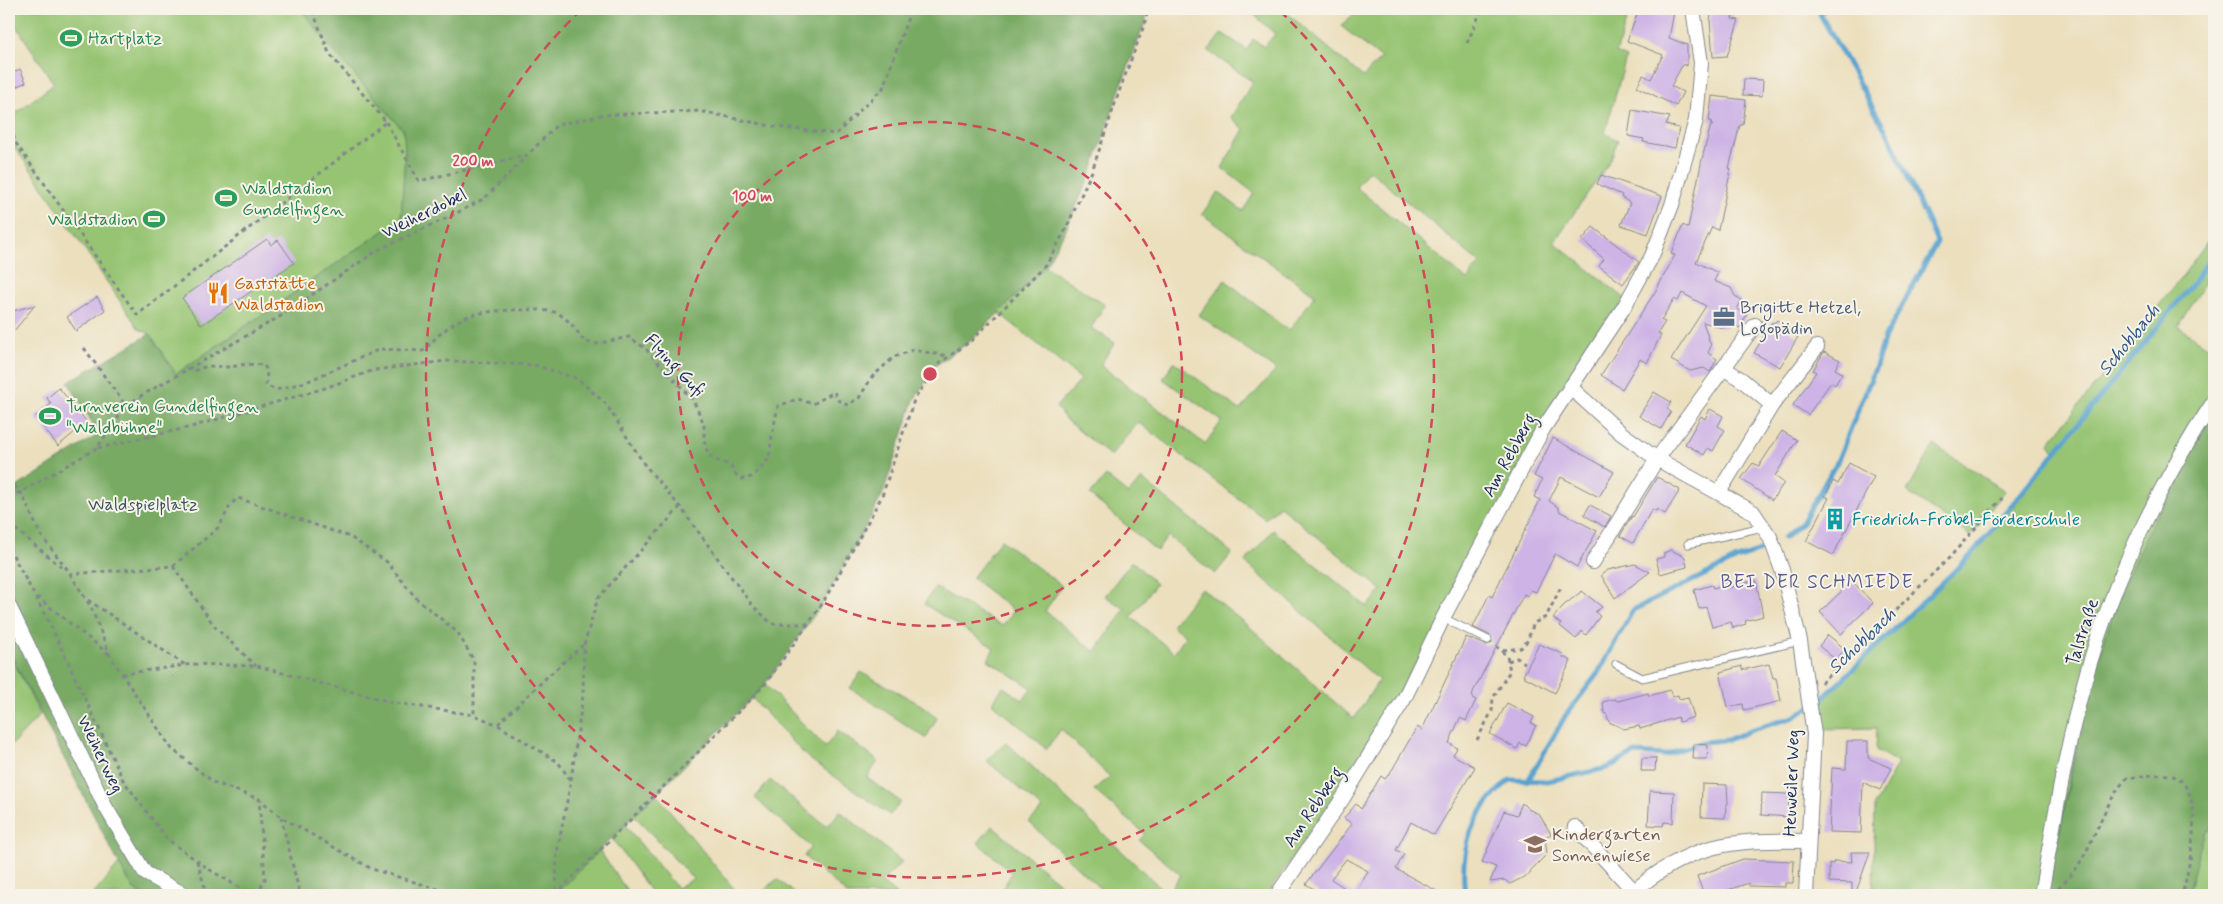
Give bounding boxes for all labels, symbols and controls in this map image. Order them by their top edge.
sports icon: Hartplatz [58,25,84,51]
place label: Hartplatz [88,27,162,51]
text: 200 m [453,152,494,172]
place label: Waldstadion Gundelfingen [242,177,344,224]
street label: Weiherdobel [378,183,471,245]
sports icon: Waldstadion Gundelfingen [213,185,239,211]
text: 100 m [732,187,772,207]
sports icon: Waldstadion [141,206,167,232]
place label: Waldstadion [48,208,138,232]
place label: Gaststätte Waldstadion [234,272,324,317]
restaurant icon: Gaststätte Waldstadion [205,280,231,306]
place label: Brigitte Hetzel, Logopädin [1740,296,1861,343]
water label: Schobbach [2093,299,2166,381]
office icon: Brigitte Hetzel, Logopädin [1711,304,1737,330]
street label: Flying Gufi [637,329,710,404]
centre of rings [921,365,939,383]
place label: Turnverein Gundelfingen "Waldbühne" [66,395,258,440]
sports icon: Turnverein Gundelfingen "Waldbühne" [37,403,63,429]
street label: Am Rebberg [1477,409,1544,503]
park label: Waldspielplatz [88,493,198,517]
building icon: Friedrich-Fröbel-Förderschule [1822,506,1848,532]
place label: Friedrich-Fröbel-Förderschule [1852,508,2080,532]
district label: BEI DER SCHMIEDE [1720,570,1914,595]
street label: Talstraße [2061,595,2105,669]
water label: Schobbach [1823,602,1902,680]
street label: Weiherweg [71,712,129,797]
street label: Heuweiler Weg [1778,729,1806,837]
street label: Am Rebberg [1278,763,1351,854]
place label: Kindergarten Sonnenwiese [1552,823,1661,868]
school or university icon: Kindergarten Sonnenwiese [1522,831,1548,857]

